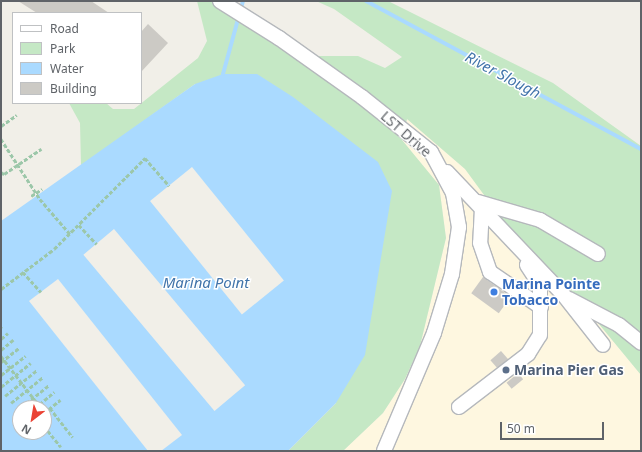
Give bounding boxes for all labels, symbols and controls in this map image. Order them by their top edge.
legend [12,12,142,104]
text: Road [50,20,79,37]
text: Park [50,40,75,57]
water label: River Slough [462,48,544,102]
text: Water [50,60,84,77]
text: Building [50,80,97,97]
street label: LST Drive [377,108,435,160]
water label: Marina Point [163,274,249,292]
place label: Marina Pointe Tobacco [502,276,600,308]
marker: Marina Pointe Tobacco [489,287,499,297]
place label: Marina Pier Gas [514,362,624,378]
marker: Marina Pier Gas [501,365,511,375]
north arrow [12,400,52,440]
scale bar [502,414,606,440]
text: 50 m [507,420,535,437]
text: N [18,421,34,439]

